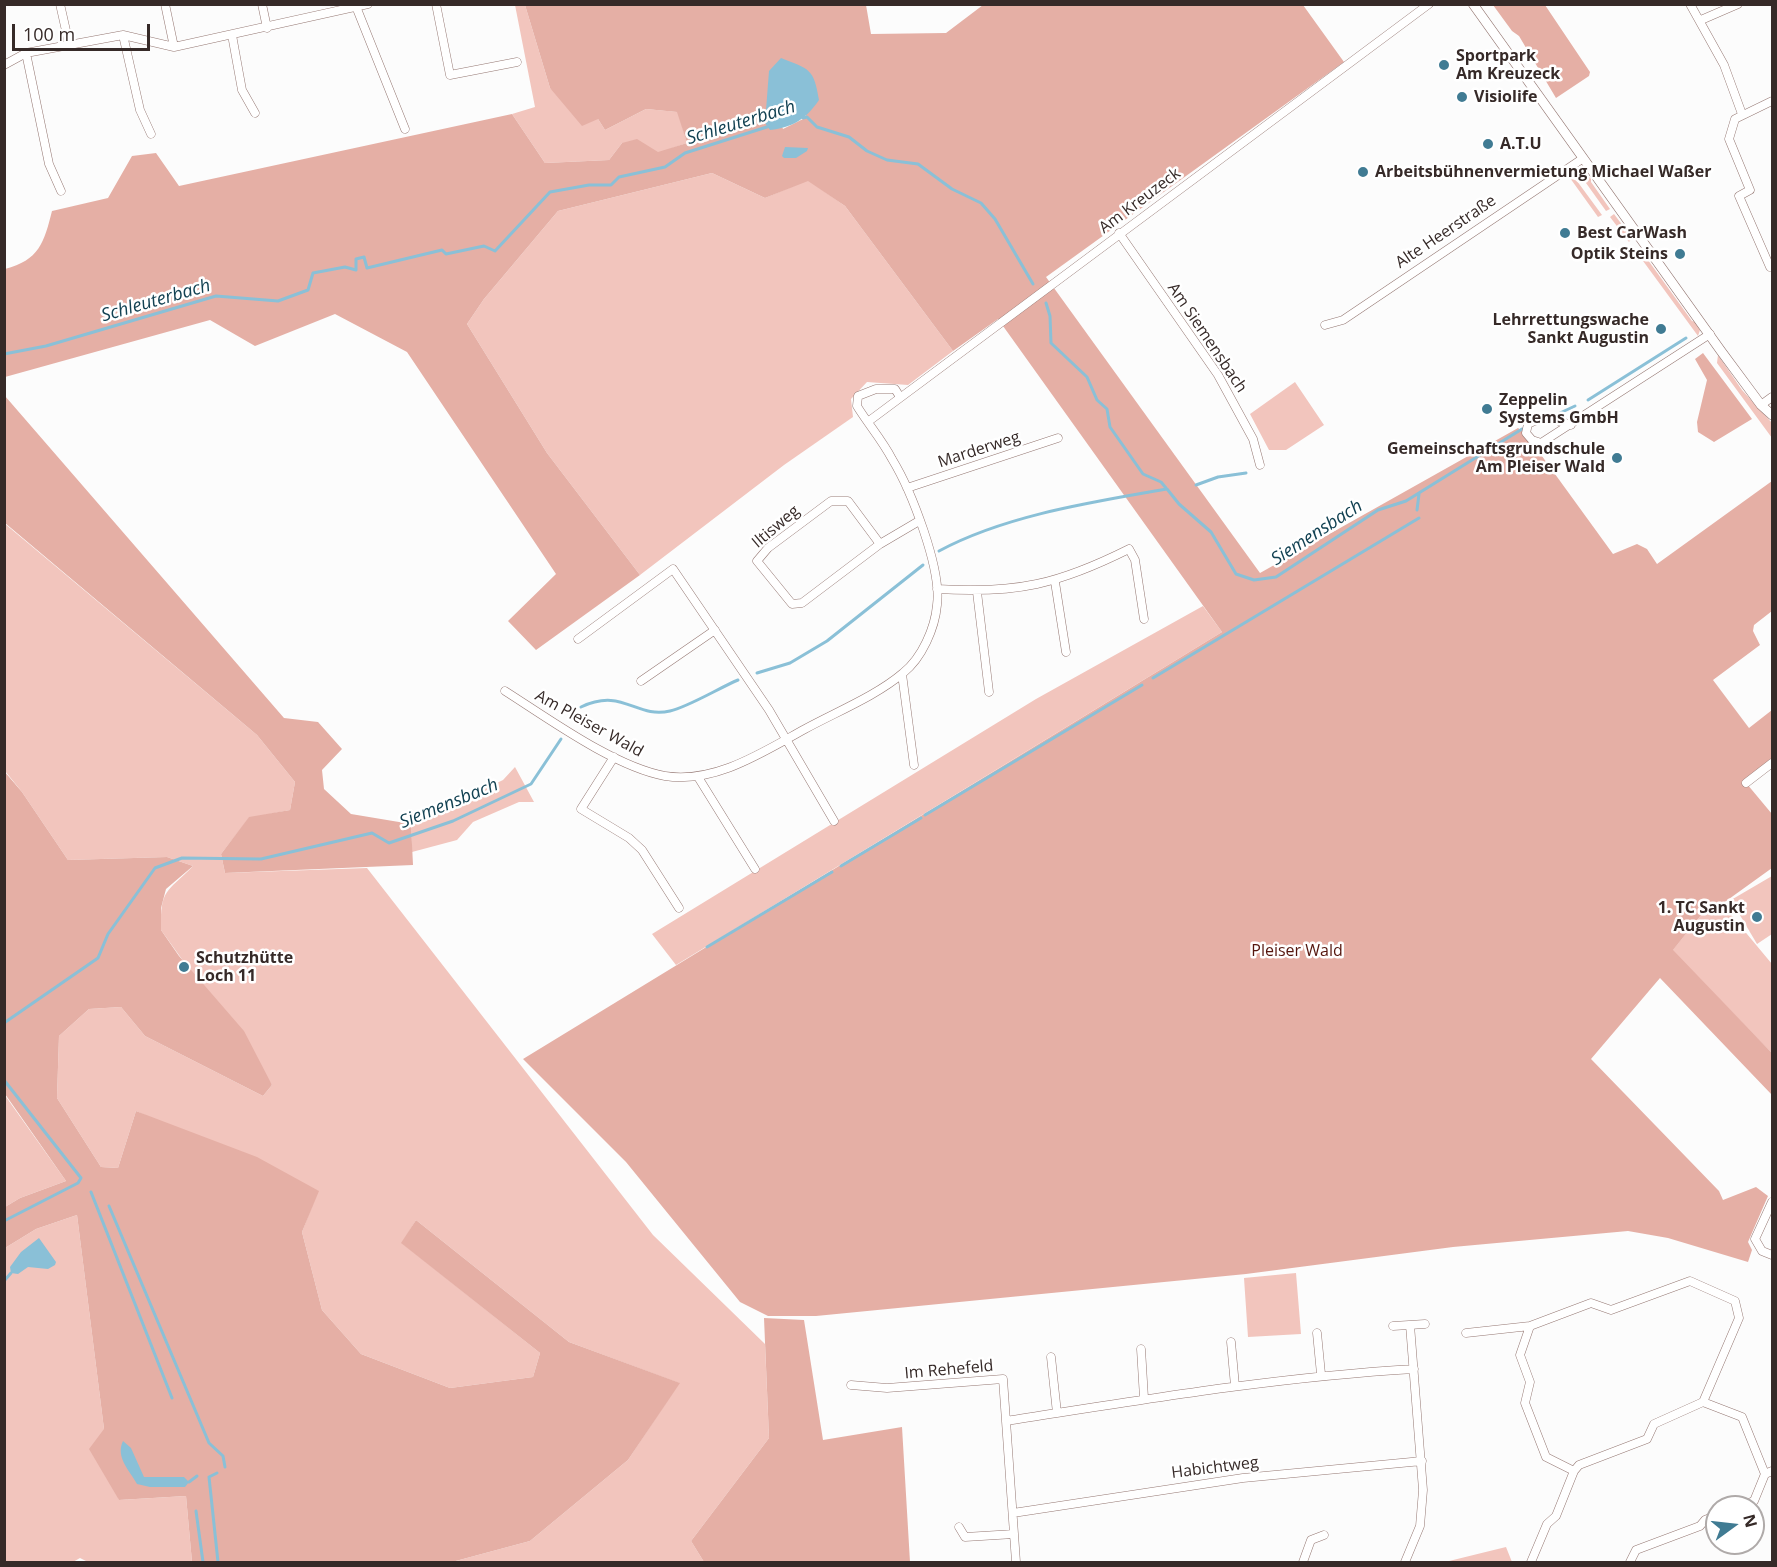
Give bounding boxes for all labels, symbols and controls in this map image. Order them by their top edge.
scale bar [15,12,153,50]
text: 100 m [23,22,75,46]
place label: Sportpark Am Kreuzeck [1456,46,1560,84]
marker: Sportpark Am Kreuzeck [1437,58,1451,72]
place label: Visiolife [1474,87,1537,107]
marker: Visiolife [1455,90,1469,104]
water label: Schleuterbach [684,96,798,150]
place label: A.T.U [1500,134,1542,154]
marker: A.T.U [1481,137,1495,151]
place label: Arbeitsbühnenvermietung Michael Waßer [1375,162,1711,182]
street label: Am Kreuzeck [1096,164,1184,238]
marker: Arbeitsbühnenvermietung Michael Waßer [1356,165,1370,179]
street label: Alte Heerstraße [1392,191,1500,273]
place label: Best CarWash [1577,223,1687,243]
marker: Best CarWash [1558,226,1572,240]
place label: Optik Steins [1571,244,1668,264]
marker: Optik Steins [1673,247,1687,261]
water label: Schleuterbach [99,275,213,327]
street label: Am Siemensbach [1163,279,1251,397]
place label: Lehrrettungswache Sankt Augustin [1493,310,1649,348]
marker: Lehrrettungswache Sankt Augustin [1654,322,1668,336]
place label: Zeppelin Systems GmbH [1499,390,1619,428]
marker: Zeppelin Systems GmbH [1480,402,1494,416]
street label: Marderweg [936,428,1022,472]
place label: Gemeinschaftsgrundschule Am Pleiser Wald [1387,439,1605,477]
marker: Gemeinschaftsgrundschule Am Pleiser Wald [1610,451,1624,465]
water label: Siemensbach [1267,495,1367,571]
street label: Iltisweg [748,502,804,552]
street label: Am Pleiser Wald [532,686,646,762]
water label: Siemensbach [397,774,501,834]
place label: 1. TC Sankt Augustin [1658,898,1745,936]
marker: 1. TC Sankt Augustin [1750,910,1764,924]
park label: Pleiser Wald [1251,941,1343,961]
place label: Schutzhütte Loch 11 [196,948,293,986]
marker: Schutzhütte Loch 11 [177,960,191,974]
street label: Im Rehefeld [904,1357,994,1383]
street label: Habichtweg [1170,1453,1260,1483]
north arrow [1705,1495,1765,1555]
text: N [1738,1512,1763,1530]

